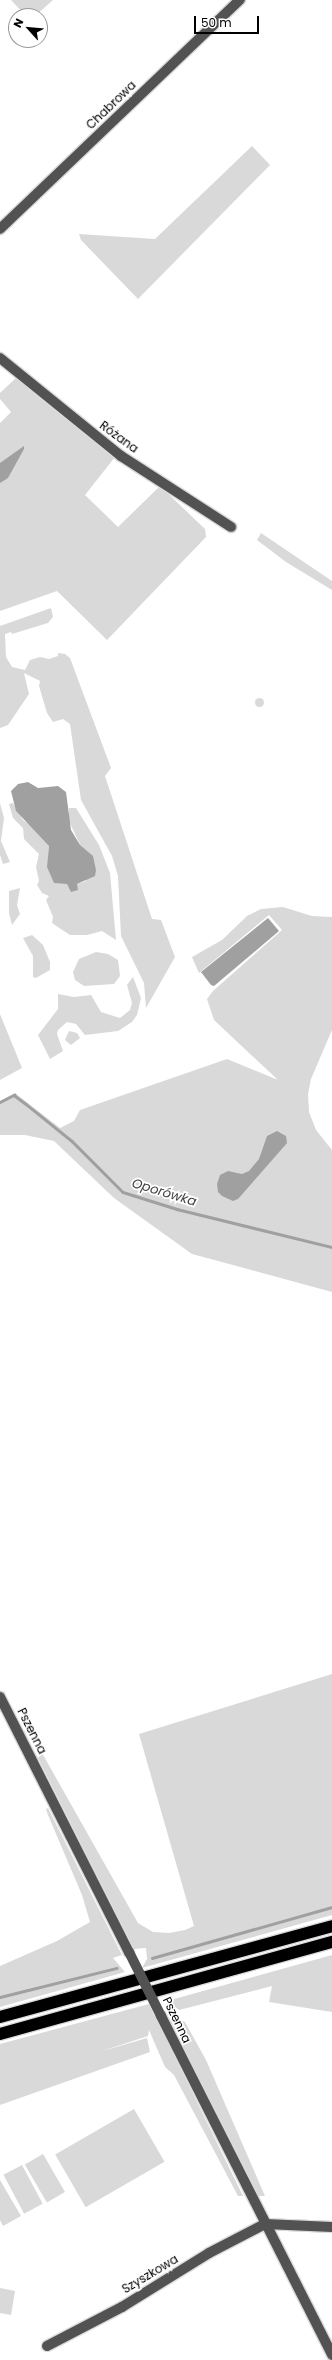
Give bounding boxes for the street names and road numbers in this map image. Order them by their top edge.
street label: Chabrowa [83,78,139,132]
street label: Różana [97,418,141,456]
street label: Pszenna [14,1706,50,1756]
street label: Pszenna [160,1995,194,2045]
street label: Szyszkowa [119,2252,181,2296]

